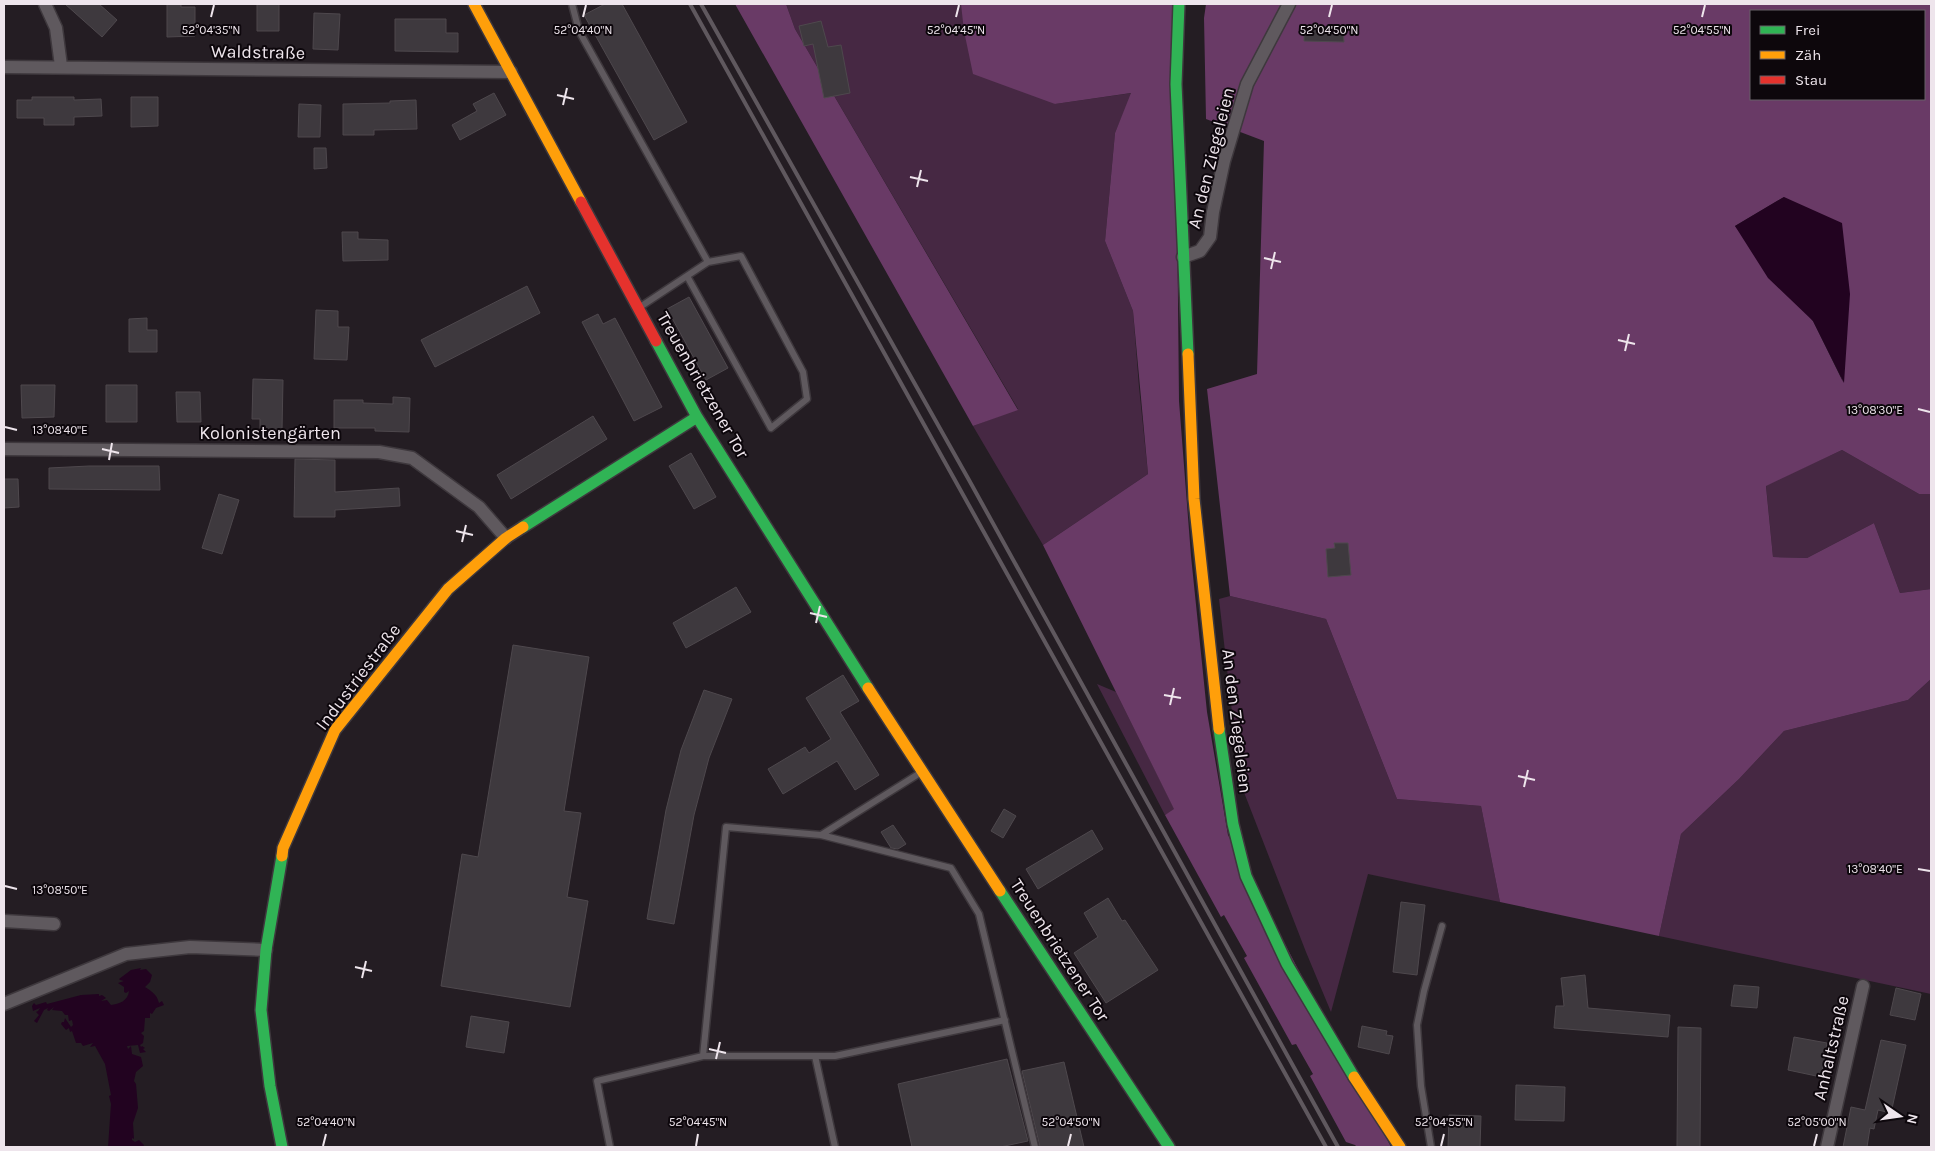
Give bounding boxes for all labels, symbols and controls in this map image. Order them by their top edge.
legend [1750,10,1925,100]
text: Frei [1795,21,1820,39]
text: 52°04'35"N [182,23,241,37]
text: 52°04'40"N [554,23,612,37]
text: 52°04'45"N [927,23,985,37]
text: 52°04'50"N [1299,23,1359,37]
text: 52°04'55"N [1673,23,1731,37]
street label: Waldstraße [211,40,305,64]
text: Zäh [1795,46,1821,64]
text: Stau [1795,71,1827,89]
street label: An den Ziegeleien [1183,85,1239,231]
street label: Treuenbrietzener Tor [652,308,754,463]
text: 13°08'30"E [1847,403,1903,417]
street label: Kolonistengärten [199,422,341,444]
text: 13°08'40"E [32,423,88,437]
street label: Industriestraße [311,619,405,735]
street label: An den Ziegeleien [1217,648,1257,794]
text: 13°08'40"E [1847,862,1903,876]
street label: Treuenbrietzener Tor [1006,875,1115,1026]
text: 13°08'50"E [32,883,88,897]
street label: Anhaltstraße [1808,994,1854,1102]
north arrow [1875,1091,1925,1141]
text: N [1903,1112,1922,1126]
text: 52°04'40"N [297,1115,355,1129]
text: 52°04'45"N [669,1115,727,1129]
text: 52°04'50"N [1041,1115,1101,1129]
text: 52°04'55"N [1415,1115,1473,1129]
text: 52°05'00"N [1787,1115,1847,1129]

